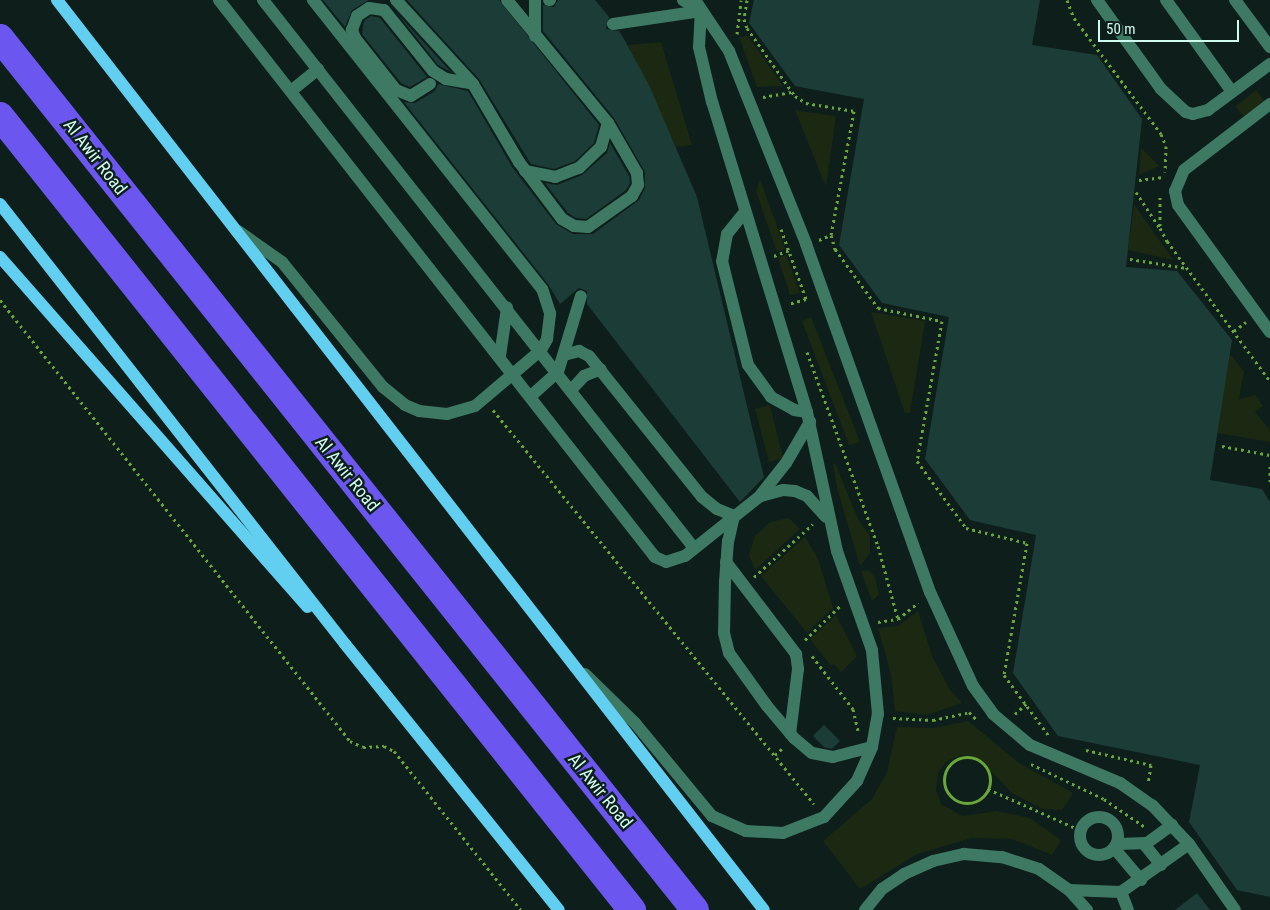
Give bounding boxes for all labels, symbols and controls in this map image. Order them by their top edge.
scale bar [1100,10,1241,42]
text: 50 m [1106,20,1136,38]
street label: Al Awir Road [59,115,131,199]
street label: Al Awir Road [310,432,384,516]
street label: Al Awir Road [563,749,637,833]

